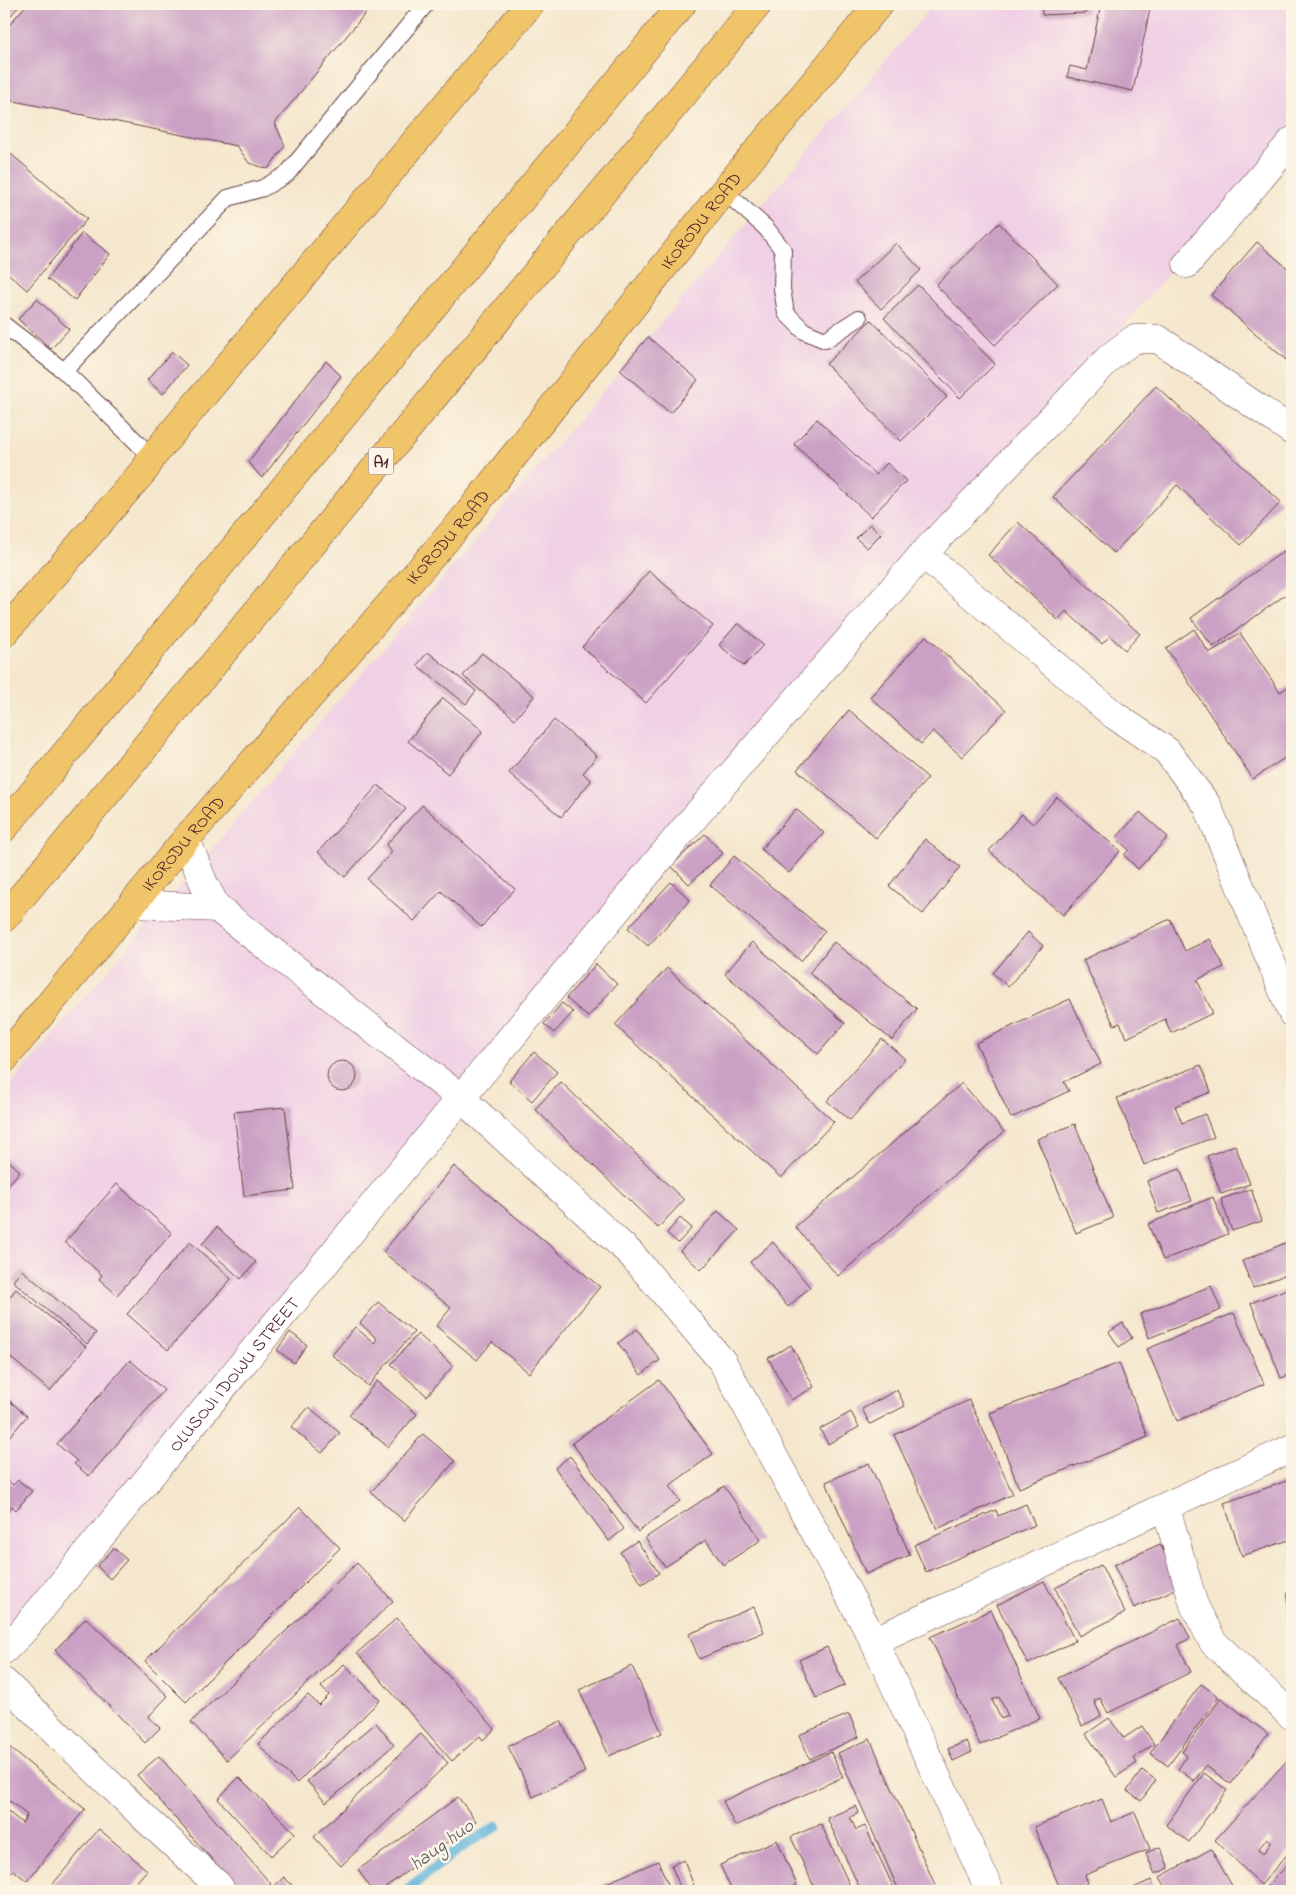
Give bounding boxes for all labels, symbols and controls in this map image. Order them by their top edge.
street label: IKORODU ROAD [655,168,749,277]
road number: A1 [368,448,394,474]
street label: IKORODU ROAD [401,485,497,592]
street label: IKORODU ROAD [136,791,233,898]
street label: OLUSOJI IDOWU STREET [164,1292,307,1459]
water label: haug huo [405,1813,481,1879]

